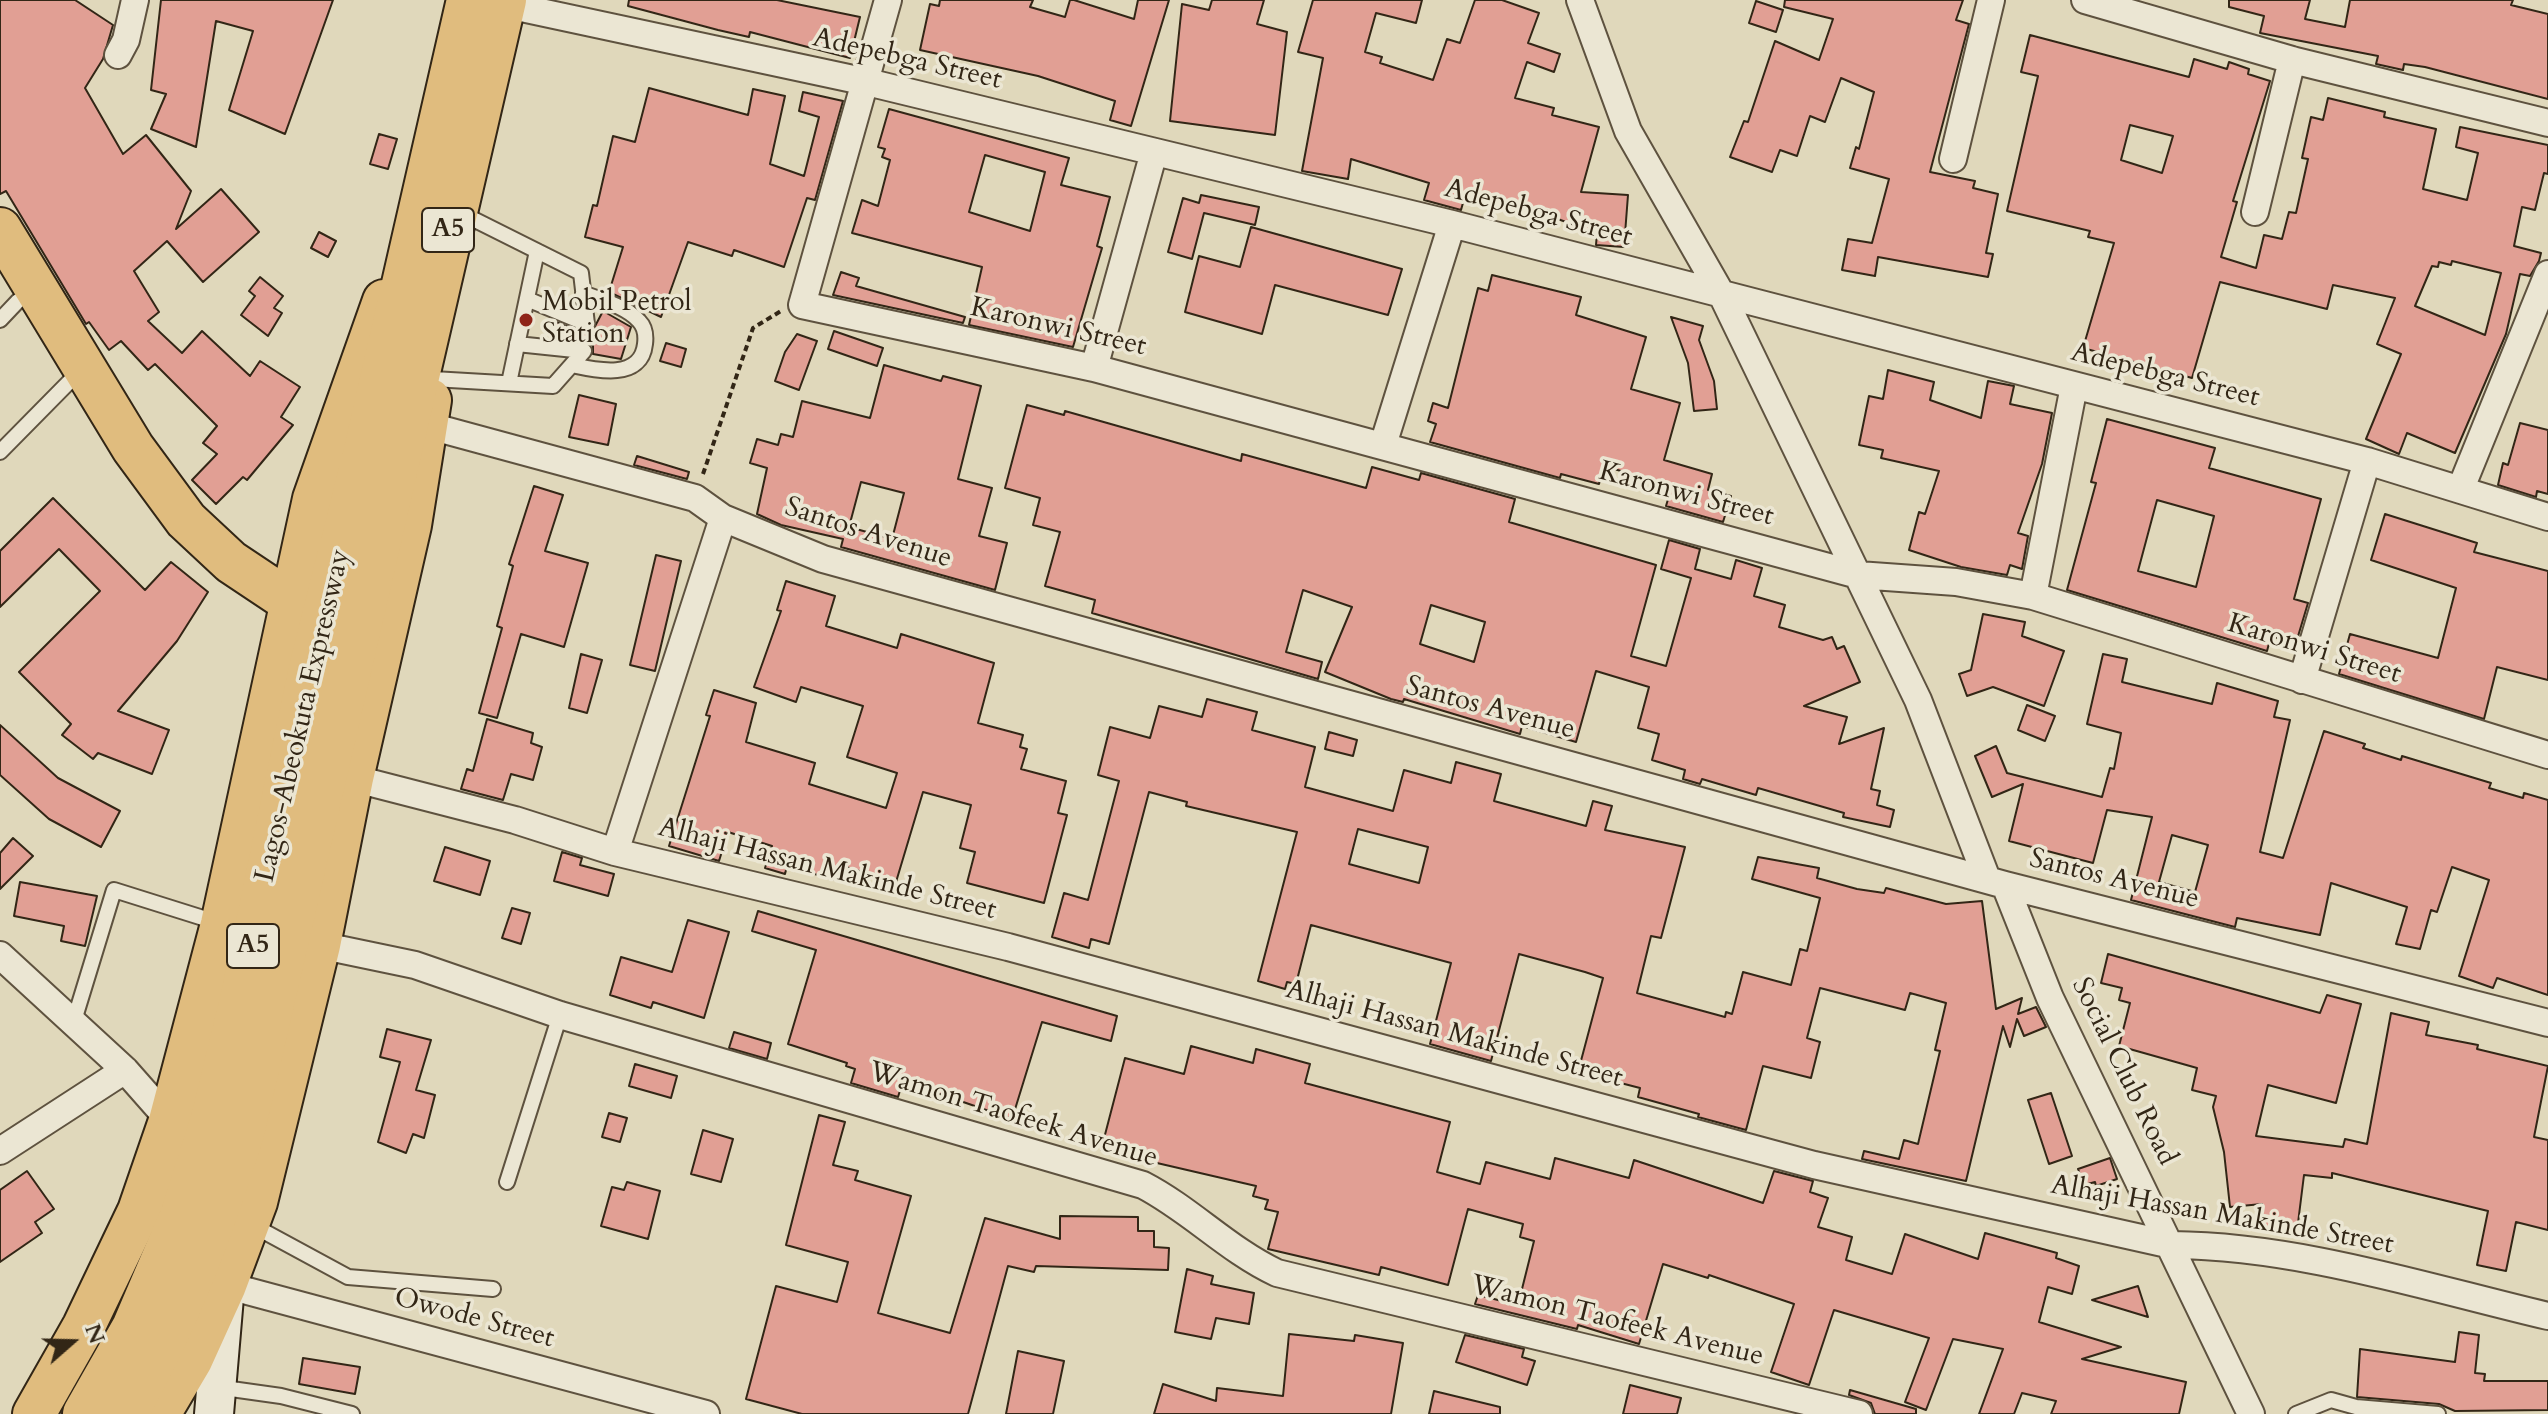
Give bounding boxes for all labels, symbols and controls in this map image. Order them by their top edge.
street label: Adepebga Street [809,22,1005,98]
street label: Adepebga Street [1441,173,1635,255]
road number: A5 [422,208,474,252]
place label: Mobil Petrol Station [542,287,692,353]
street label: Karonwi Street [967,291,1149,365]
marker: Mobil Petrol Station [517,311,535,329]
street label: Adepebga Street [2067,336,2263,416]
street label: Karonwi Street [1595,456,1777,534]
street label: Santos Avenue [780,491,956,577]
street label: Lagos-Abeokuta Expressway [249,546,359,886]
street label: Karonwi Street [2223,608,2405,692]
street label: Santos Avenue [1402,670,1578,748]
street label: Alhaji Hassan Makinde Street [654,812,1000,928]
street label: Santos Avenue [2026,843,2202,917]
road number: A5 [227,924,279,968]
street label: Social Club Road [2063,973,2183,1171]
street label: Alhaji Hassan Makinde Street [1282,974,1626,1096]
street label: Wamon Taofeek Avenue [864,1056,1162,1176]
street label: Alhaji Hassan Makinde Street [2048,1169,2396,1263]
street label: Wamon Taofeek Avenue [1467,1269,1767,1375]
street label: Owode Street [390,1282,558,1356]
north arrow [32,1302,112,1382]
text: N [77,1320,112,1348]

